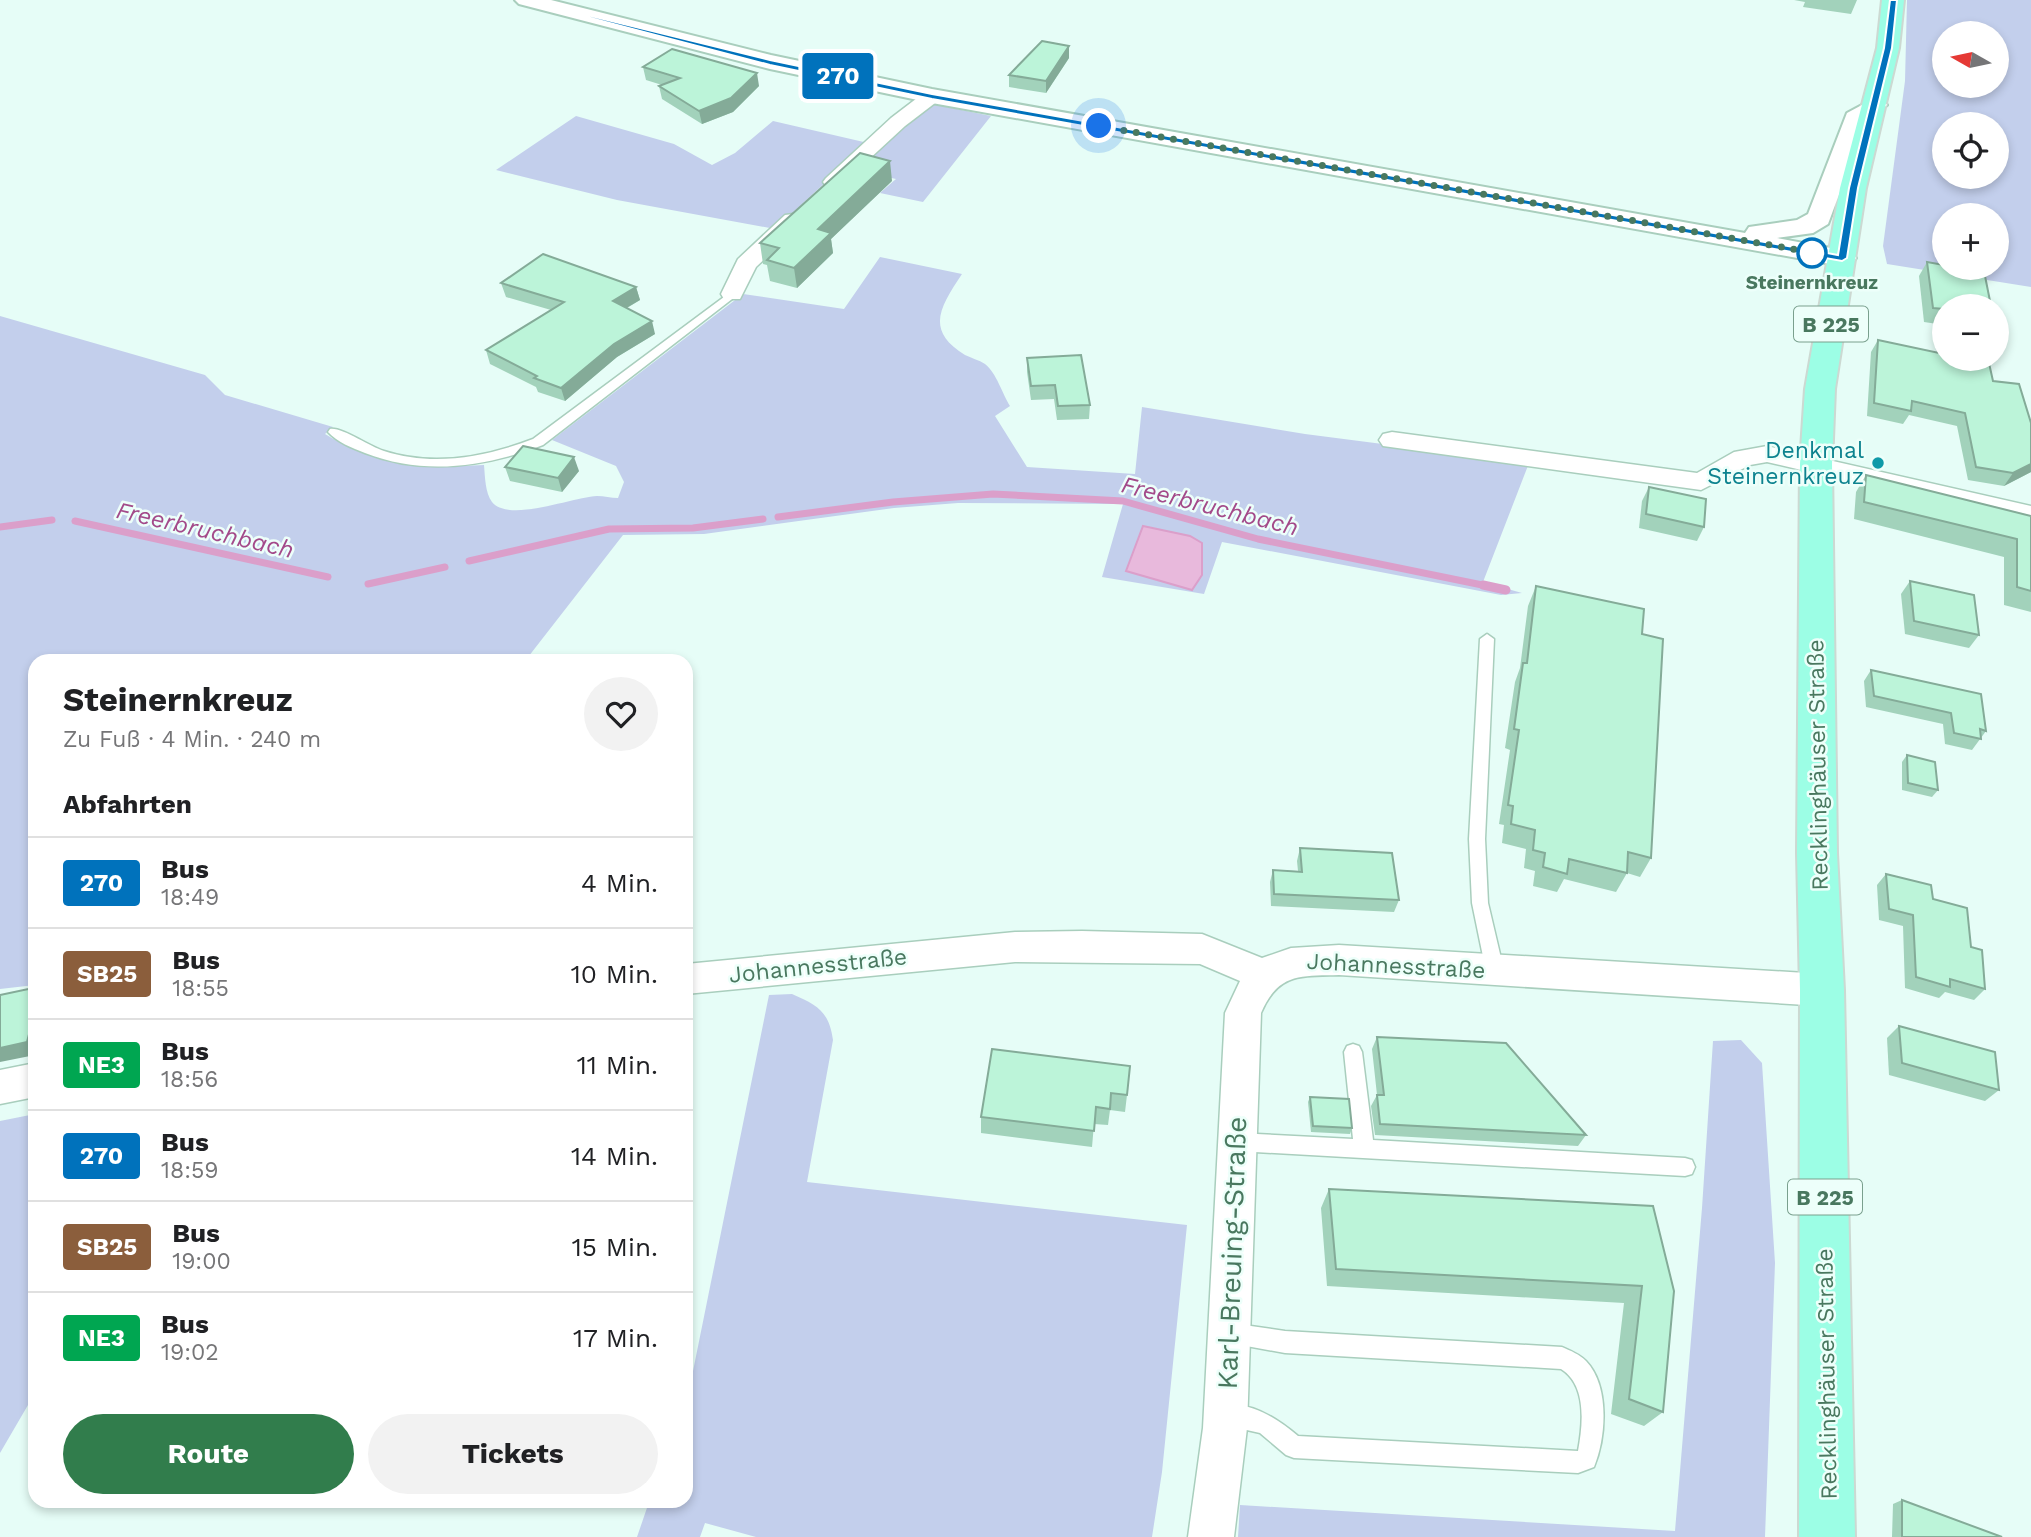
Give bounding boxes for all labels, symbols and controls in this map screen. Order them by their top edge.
north arrow [1932,21,2009,98]
map controls [1932,21,2009,371]
line badge: 270 [798,53,878,99]
text: 270 [816,62,860,90]
your location [1081,108,1116,143]
button: locate [1932,112,2009,189]
button: + [1932,203,2009,280]
marker: Steinernkreuz [1797,238,1827,268]
place label: Steinernkreuz [1746,271,1878,294]
button: − [1932,294,2009,371]
road number: B 225 [1794,306,1868,342]
place label: Denkmal Steinernkreuz [1707,437,1864,490]
marker: Denkmal Steinernkreuz [1870,455,1886,471]
water label: Freerbruchbach [1119,470,1301,542]
water label: Freerbruchbach [114,496,296,564]
street label: Recklinghäuser Straße [1802,639,1834,891]
button: heart [584,677,658,751]
text: Steinernkreuz [63,680,293,719]
text: Zu Fuß · 4 Min. · 240 m [63,726,321,753]
text: Abfahrten [63,789,192,819]
text: Bus [161,854,209,884]
text: 4 Min. [581,868,658,898]
text: 270 [80,869,123,897]
text: 18:49 [161,884,219,911]
street label: Johannesstraße [728,943,908,989]
text: Bus [172,945,220,975]
street label: Johannesstraße [1306,948,1486,984]
text: 10 Min. [571,959,658,989]
text: SB25 [77,960,137,988]
text: 18:55 [172,975,229,1002]
text: Bus [161,1036,209,1066]
text: 11 Min. [577,1050,658,1080]
text: NE3 [78,1051,125,1079]
text: 18:56 [161,1066,218,1093]
street label: Karl-Breuing-Straße [1211,1116,1253,1390]
text: Bus [161,1127,209,1157]
text: 14 Min. [571,1141,658,1171]
text: 270 [80,1142,123,1170]
text: 18:59 [161,1157,219,1184]
road number: B 225 [1788,1180,1862,1214]
text: Bus [172,1218,220,1248]
text: 15 Min. [572,1232,658,1262]
text: SB25 [77,1233,137,1261]
text: 19:00 [172,1248,231,1275]
street label: Recklinghäuser Straße [1811,1248,1843,1500]
text: Bus [161,1309,209,1339]
text: 17 Min. [573,1323,658,1353]
text: NE3 [78,1324,125,1352]
text: 19:02 [161,1339,219,1366]
button: Route [63,1414,354,1494]
button: Tickets [368,1414,658,1494]

